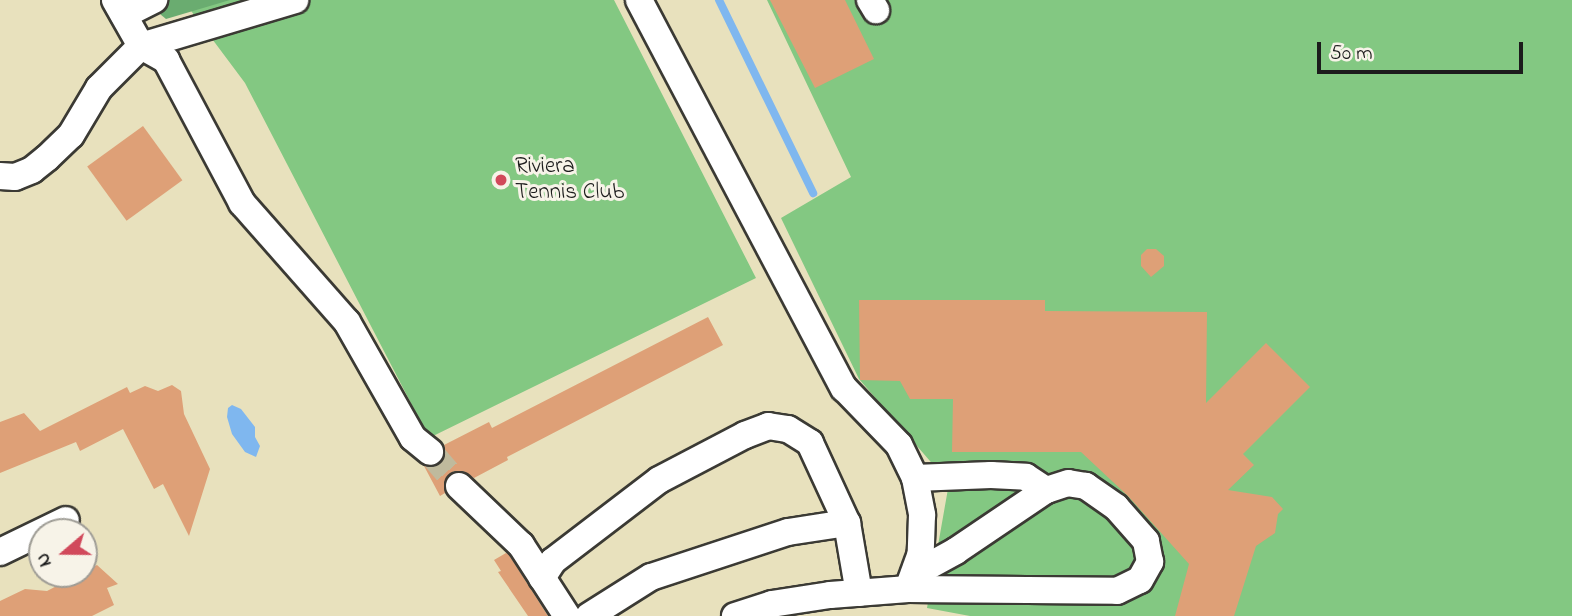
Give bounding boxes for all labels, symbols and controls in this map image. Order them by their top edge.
scale bar [1320,28,1526,72]
text: 50 m [1330,39,1373,69]
place label: Riviera Tennis Club [515,153,624,207]
marker: Riviera Tennis Club [493,172,509,188]
north arrow [28,518,98,588]
text: N [30,549,60,570]

